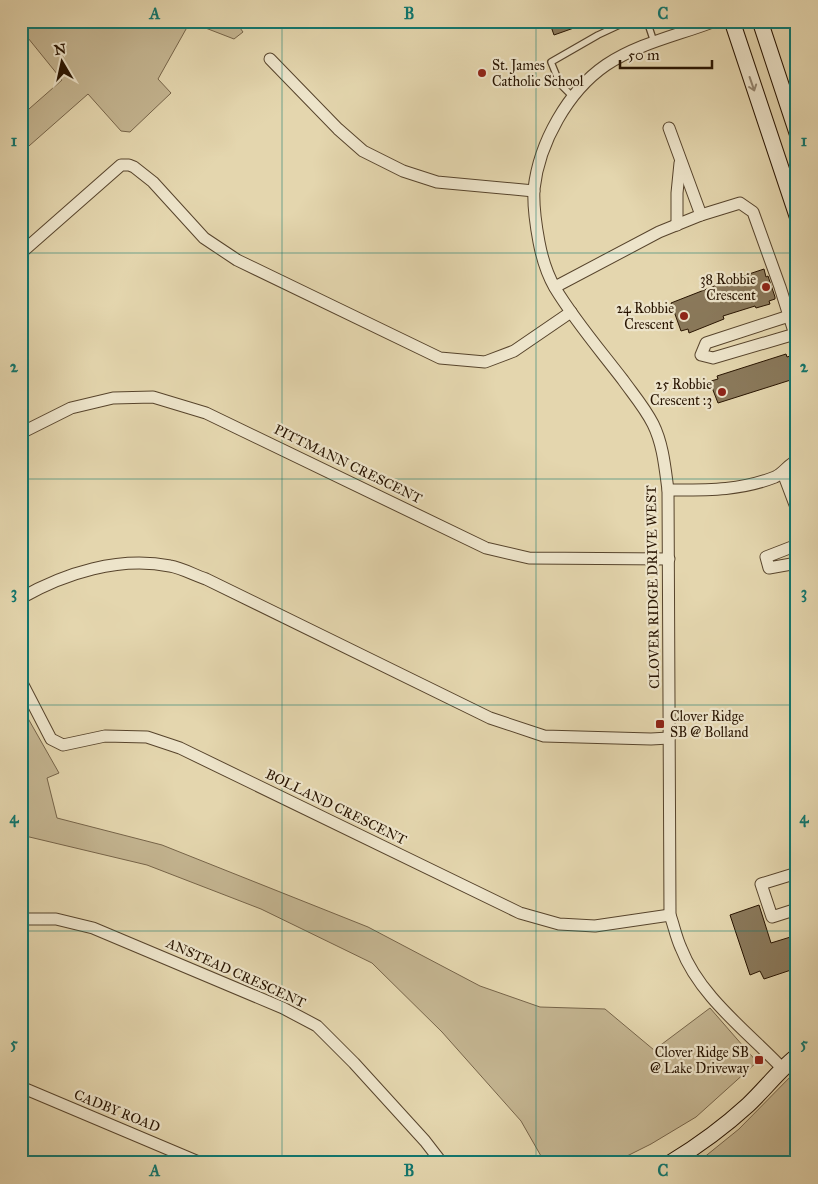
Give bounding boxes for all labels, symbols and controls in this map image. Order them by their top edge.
text: A [149,4,161,23]
text: B [404,4,414,23]
text: C [658,4,669,23]
north arrow [38,38,88,88]
scale bar [620,38,713,70]
text: N [53,40,67,59]
text: 50 m [628,46,660,64]
place label: St. James Catholic School [492,57,584,90]
marker: St. James Catholic School [476,67,488,79]
one-way arrow [748,76,757,92]
text: 1 [11,131,18,150]
text: 1 [801,131,808,150]
place label: 38 Robbie Crescent [700,271,756,304]
marker: 38 Robbie Crescent [760,281,772,293]
place label: 24 Robbie Crescent [616,300,674,333]
marker: 24 Robbie Crescent [678,310,690,322]
text: 2 [10,357,19,376]
text: 2 [800,357,809,376]
place label: 25 Robbie Crescent :3 [650,376,712,409]
marker: 25 Robbie Crescent :3 [716,386,728,398]
street label: PITTMANN CRESCENT [271,421,425,507]
street label: CLOVER RIDGE DRIVE WEST [643,485,663,689]
text: 3 [11,583,17,603]
text: 3 [801,583,807,603]
place label: Clover Ridge SB @ Bolland [670,708,749,741]
marker: Clover Ridge SB @ Bolland [654,718,666,730]
street label: BOLLAND CRESCENT [263,765,410,849]
text: 4 [10,808,20,828]
text: 4 [800,808,810,828]
street label: ANSTEAD CRESCENT [163,934,309,1012]
text: 5 [10,1034,18,1053]
text: 5 [800,1034,808,1053]
place label: Clover Ridge SB @ Lake Driveway [650,1044,749,1077]
marker: Clover Ridge SB @ Lake Driveway [753,1054,765,1066]
street label: CADBY ROAD [71,1086,163,1136]
text: A [149,1161,161,1180]
text: B [404,1161,414,1180]
text: C [658,1161,669,1180]

